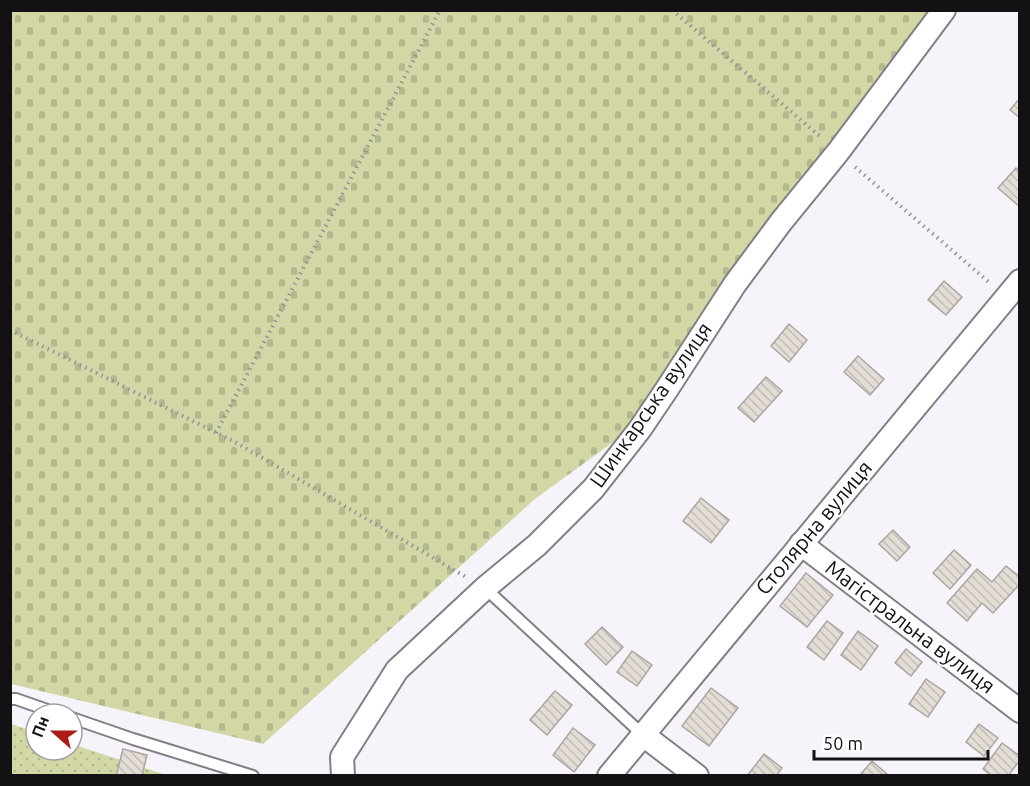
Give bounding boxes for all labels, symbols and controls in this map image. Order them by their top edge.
street label: Шинкарська вулиця [584,317,716,491]
street label: Столярна вулиця [750,456,876,599]
street label: Магістральна вулиця [821,555,1000,698]
north arrow [24,702,84,762]
text: Пн [28,714,52,740]
scale bar [814,723,988,761]
text: 50 m [823,733,863,753]

